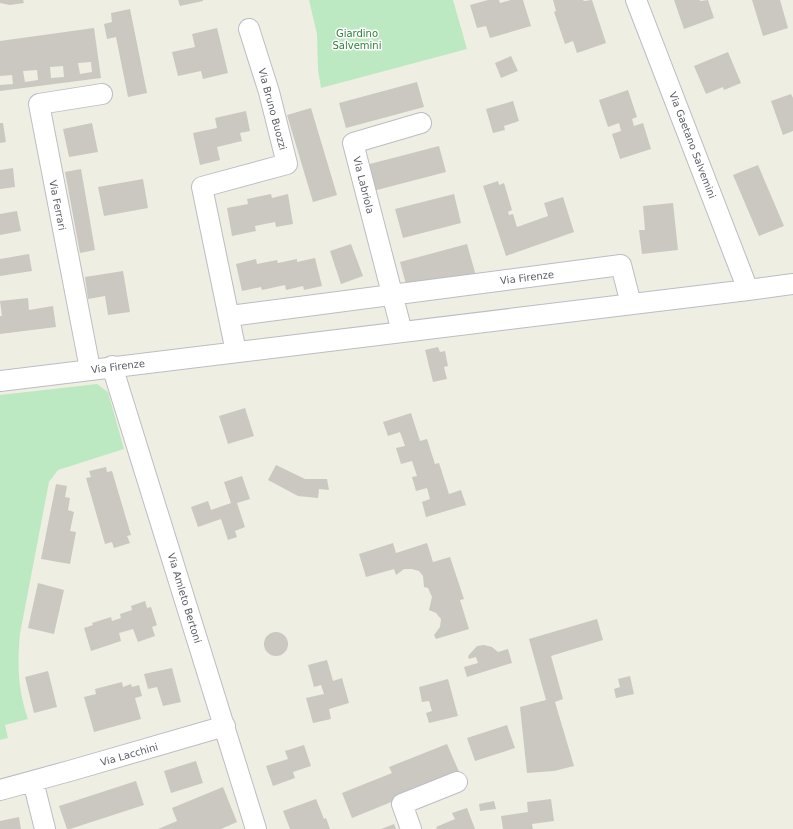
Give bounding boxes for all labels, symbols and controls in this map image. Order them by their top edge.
park label: Giardino Salvemini [333,28,381,51]
street label: Via Bruno Buozzi [256,67,289,151]
street label: Via Gaetano Salvemini [667,90,718,200]
street label: Via Labriola [351,155,376,215]
street label: Via Ferrari [47,179,68,231]
street label: Via Firenze [499,269,555,286]
street label: Via Firenze [90,358,146,375]
street label: Via Amleto Bertoni [166,552,203,645]
street label: Via Lacchini [99,741,159,768]

